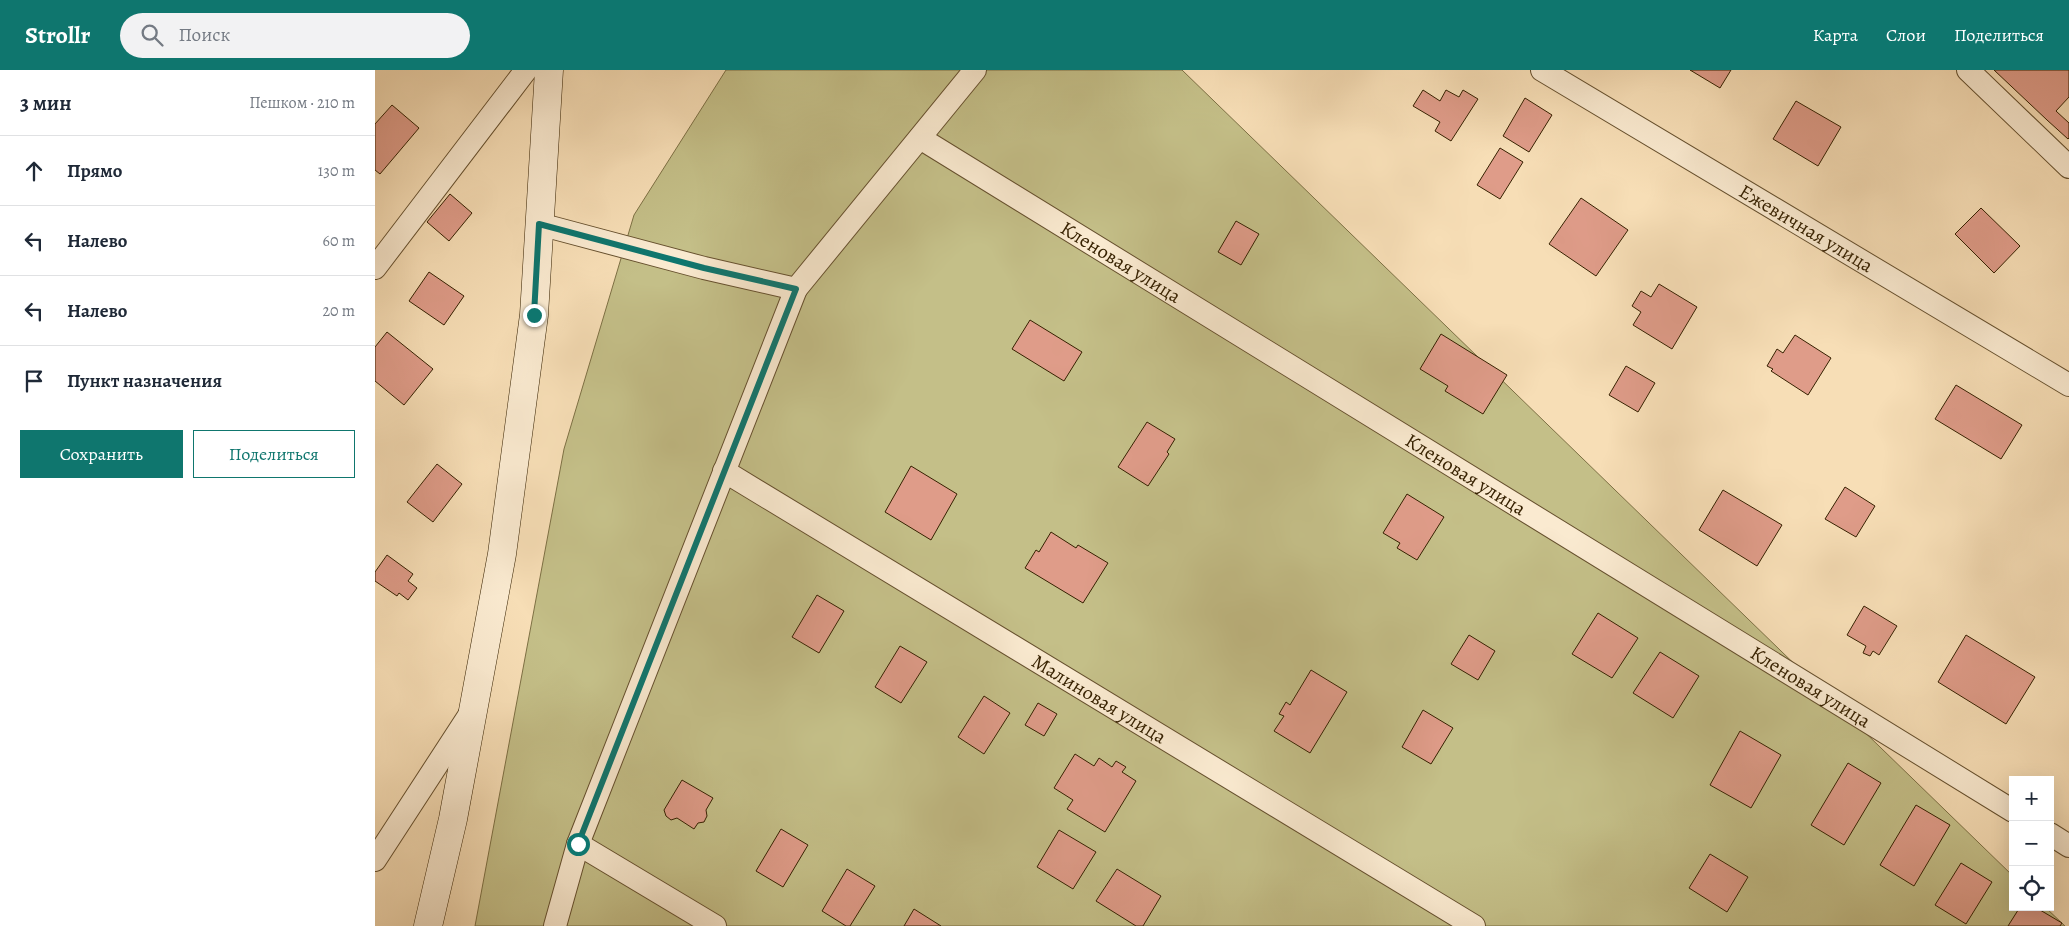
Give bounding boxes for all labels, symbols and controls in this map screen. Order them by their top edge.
search box [120,13,470,58]
text: Strollr [25,19,90,51]
icon: search [138,21,166,49]
text: Поиск [178,22,230,48]
text: Карта [1813,23,1858,47]
text: Слои [1886,23,1926,47]
text: Поделиться [1954,23,2044,47]
text: 3 мин [20,89,72,117]
text: Пешком · 210 m [249,92,355,114]
icon: ahead [20,157,48,185]
text: Прямо [67,158,122,184]
text: 130 m [318,160,355,182]
street label: Ежевичная улица [1734,177,1879,279]
street label: Кленовая улица [1056,214,1187,310]
icon: left [20,227,48,255]
text: Налево [67,228,127,254]
text: 60 m [323,230,355,252]
icon: left [20,297,48,325]
text: Налево [67,298,127,324]
text: 20 m [322,300,355,322]
route end [523,304,546,327]
icon: arrive [20,367,48,395]
text: Пункт назначения [67,368,222,394]
street label: Кленовая улица [1400,427,1532,522]
button: Сохранить [20,430,183,478]
button: Поделиться [193,430,355,478]
street label: Кленовая улица [1745,639,1877,734]
street label: Малиновая улица [1027,647,1172,750]
map controls [2009,776,2054,911]
button: + [2009,776,2054,821]
button: − [2009,821,2054,866]
route start [567,833,590,856]
button: locate [2009,866,2054,911]

